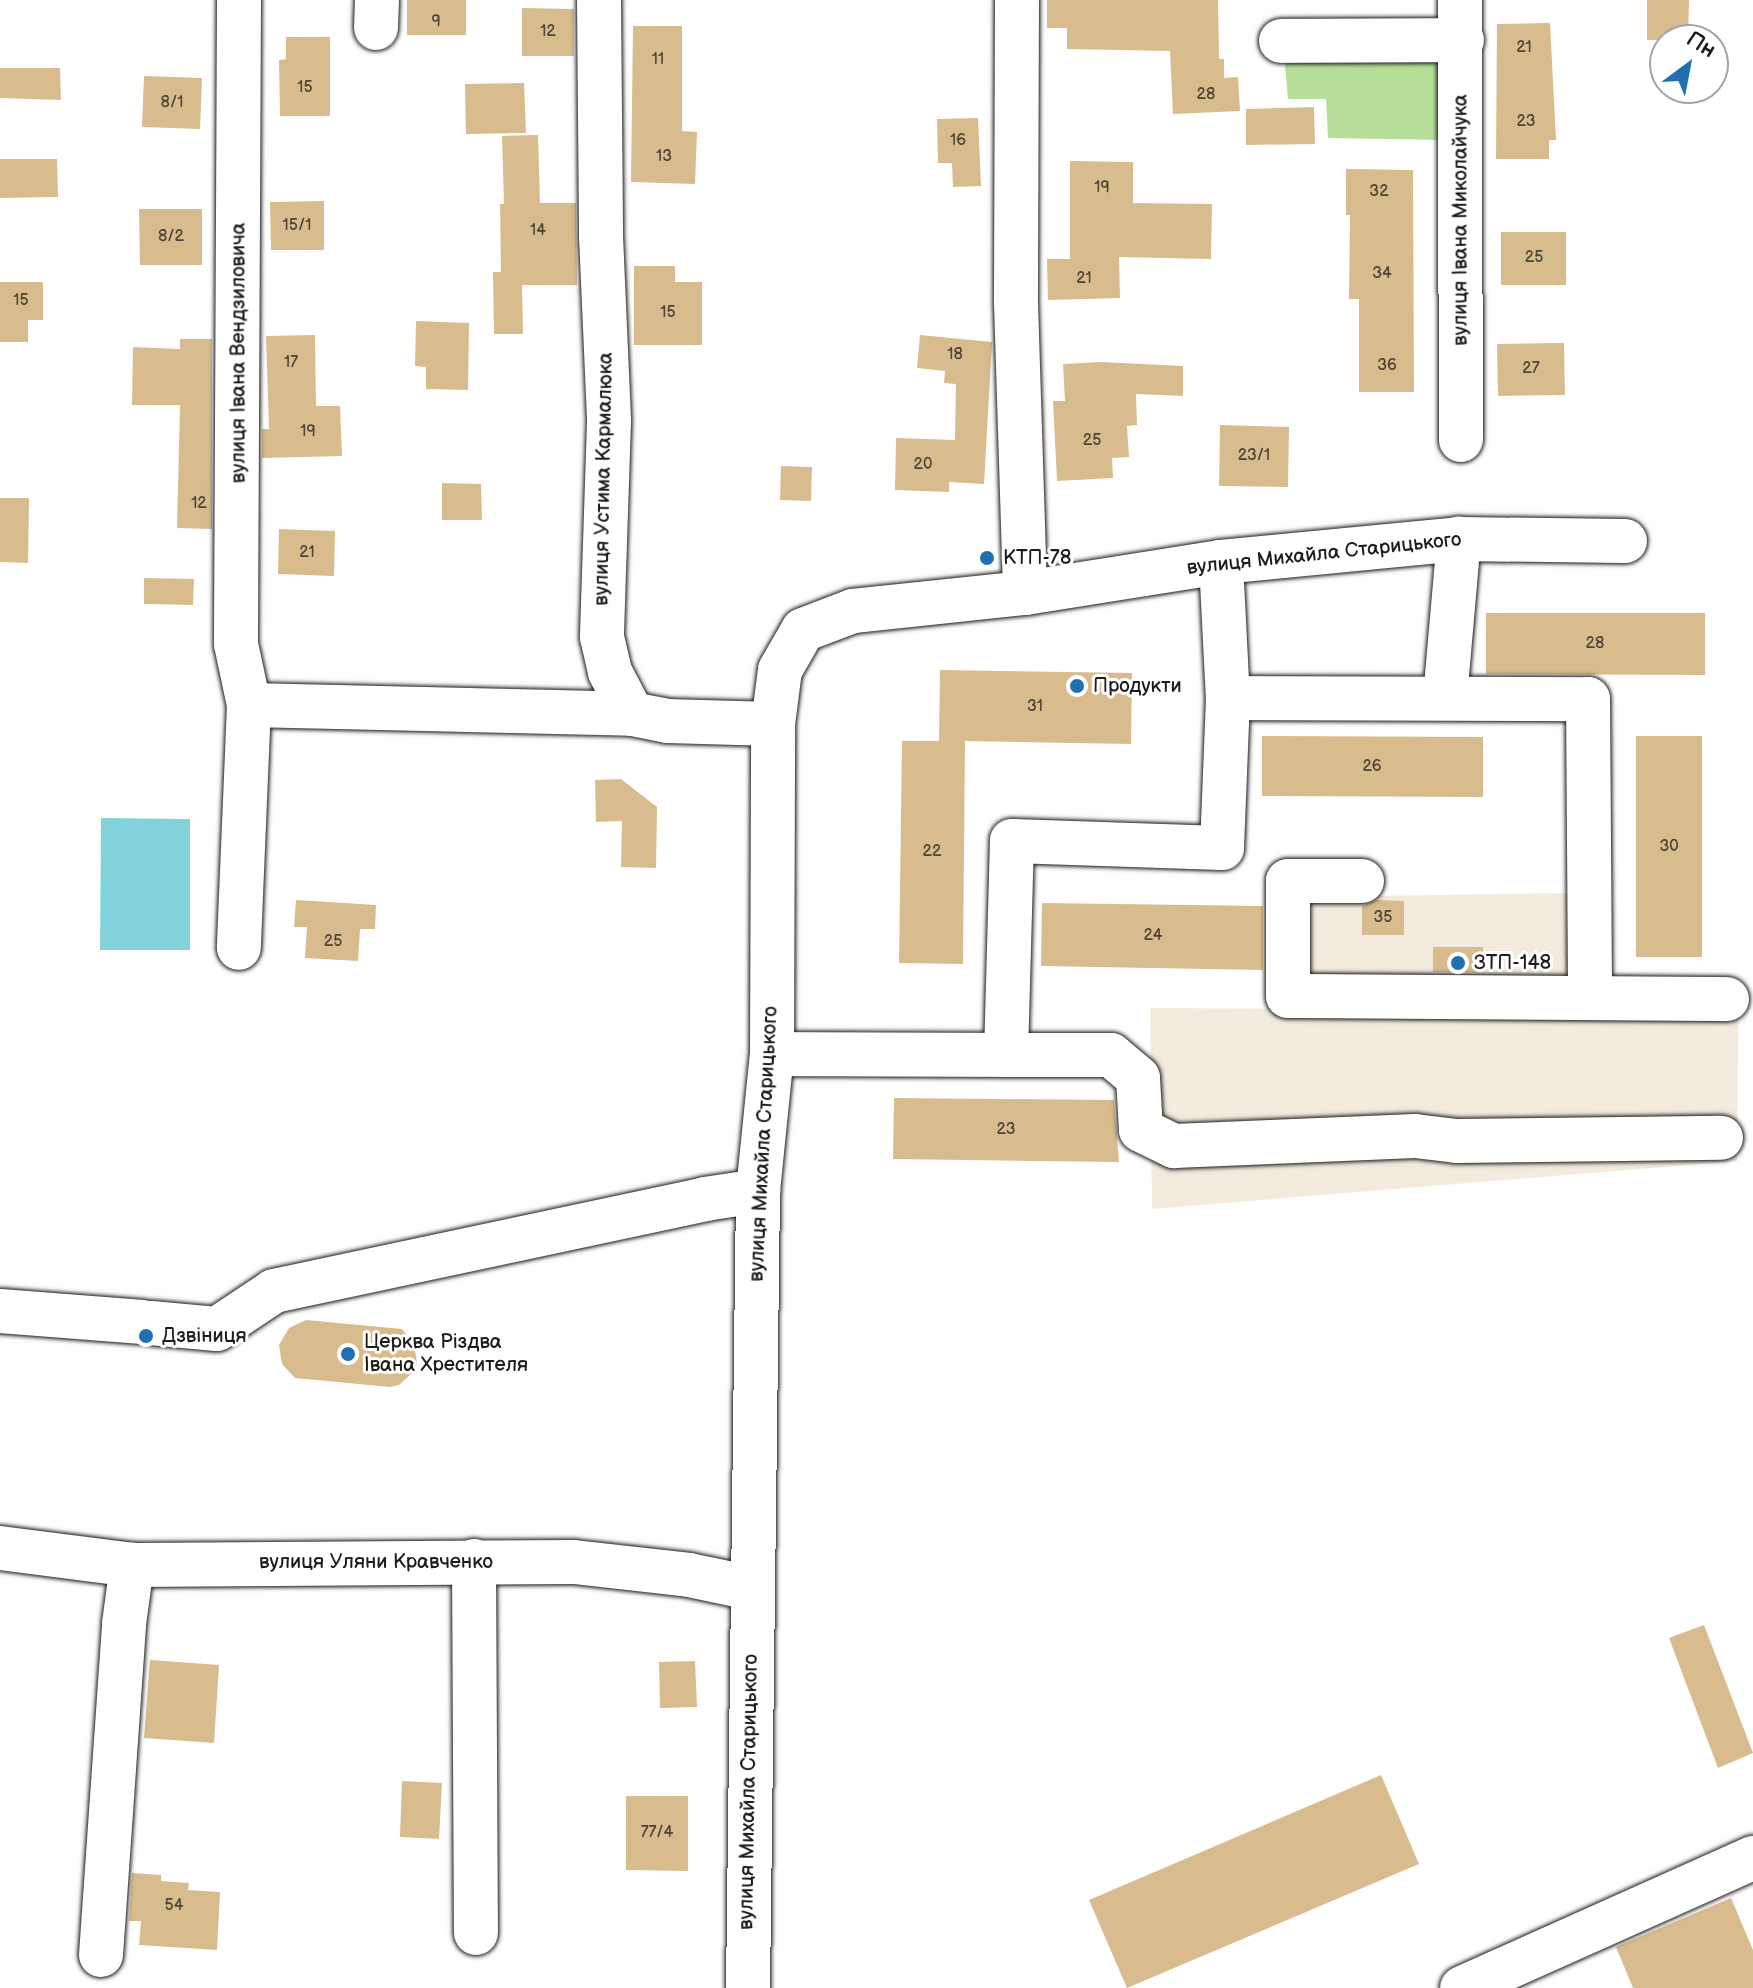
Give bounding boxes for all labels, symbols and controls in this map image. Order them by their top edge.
house number: 9 [431,12,441,32]
house number: 12 [540,22,556,42]
north arrow [1649,24,1729,104]
text: Пн [1681,26,1721,64]
house number: 21 [1516,38,1532,58]
house number: 11 [652,50,664,70]
house number: 15 [297,78,313,98]
house number: 28 [1197,85,1215,105]
house number: 8/1 [161,93,183,113]
street label: вулиця Івана Миколайчука [1449,94,1473,346]
house number: 23 [1517,112,1535,132]
house number: 16 [950,131,966,151]
house number: 13 [656,147,672,167]
house number: 19 [1094,178,1110,198]
house number: 32 [1369,182,1389,202]
house number: 15/1 [283,216,311,236]
house number: 14 [530,221,546,241]
street label: вулиця Івана Вендзиловича [227,223,251,483]
house number: 8/2 [158,227,184,247]
house number: 25 [1525,248,1543,268]
house number: 34 [1372,264,1392,284]
house number: 21 [1076,269,1092,289]
house number: 15 [13,291,29,311]
house number: 15 [660,303,676,323]
house number: 18 [947,345,963,365]
street label: вулиця Устима Кармалюка [590,352,618,606]
house number: 17 [284,353,298,373]
house number: 36 [1377,356,1397,376]
house number: 27 [1522,359,1540,379]
house number: 19 [300,422,316,442]
house number: 25 [1083,431,1101,451]
house number: 23/1 [1238,446,1270,466]
house number: 20 [914,455,932,475]
house number: 12 [191,494,207,514]
street label: вулиця Михайла Старицького [1186,528,1462,580]
house number: 21 [299,543,315,563]
place label: КТП-78 [1003,546,1071,570]
marker: КТП-78 [978,549,996,567]
house number: 28 [1586,634,1604,654]
place label: Продукти [1093,674,1182,698]
marker: Продукти [1068,677,1086,695]
house number: 31 [1027,697,1043,717]
house number: 26 [1362,757,1382,777]
house number: 30 [1659,837,1679,857]
house number: 22 [923,842,941,862]
house number: 35 [1373,908,1393,928]
house number: 24 [1144,926,1162,946]
house number: 25 [324,932,342,952]
place label: ЗТП-148 [1474,951,1551,975]
marker: ЗТП-148 [1449,954,1467,972]
street label: вулиця Михайла Старицького [745,1006,783,1282]
house number: 23 [997,1120,1015,1140]
place label: Дзвіниця [162,1324,247,1348]
marker: Дзвіниця [137,1327,155,1345]
place label: Церква Різдва Івана Хрестителя [364,1330,528,1377]
marker: Церква Різдва Івана Хрестителя [339,1345,357,1363]
street label: вулиця Уляни Кравченко [259,1550,493,1574]
street label: вулиця Михайла Старицького [735,1654,763,1930]
house number: 77/4 [641,1823,673,1843]
house number: 54 [165,1896,183,1916]

